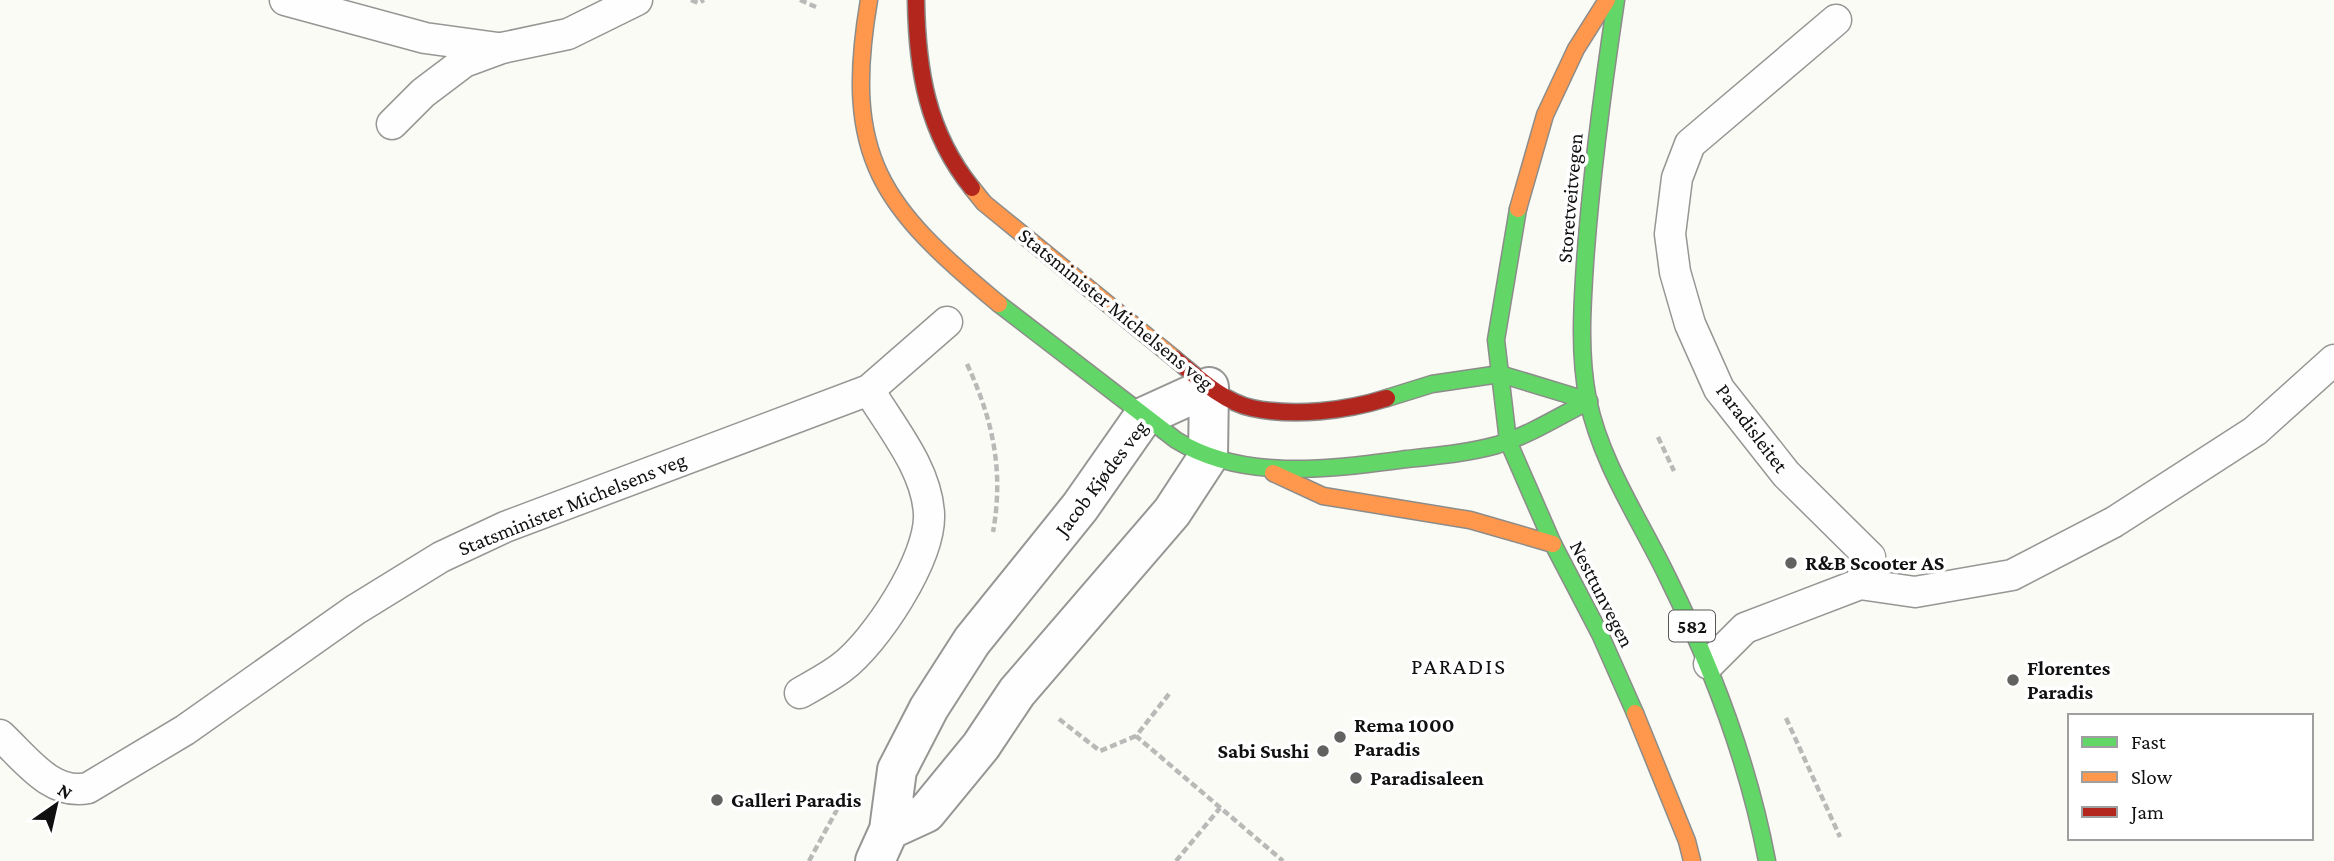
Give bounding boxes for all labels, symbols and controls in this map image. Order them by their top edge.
street label: Storetveitvegen [1552,132,1588,264]
street label: Statsminister Michelsens veg [1014,223,1218,395]
street label: Paradisleitet [1711,379,1794,478]
street label: Jacob Kjødes veg [1049,415,1152,542]
street label: Statsminister Michelsens veg [455,447,689,561]
street label: Nesttunvegen [1565,537,1639,651]
place label: R&B Scooter AS [1805,551,1944,575]
marker: R&B Scooter AS [1783,555,1799,571]
road number: 582 [1669,610,1715,642]
district label: PARADIS [1411,653,1507,679]
place label: Florentes Paradis [2027,656,2111,704]
marker: Florentes Paradis [2005,672,2021,688]
place label: Rema 1000 Paradis [1354,713,1454,761]
legend [2068,714,2313,840]
marker: Rema 1000 Paradis [1332,729,1348,745]
text: Fast [2131,730,2167,754]
place label: Sabi Sushi [1218,739,1309,763]
marker: Sabi Sushi [1315,743,1331,759]
text: Slow [2131,765,2173,789]
place label: Paradisaleen [1370,766,1484,790]
north arrow [21,770,91,840]
marker: Paradisaleen [1348,770,1364,786]
text: N [54,779,77,804]
place label: Galleri Paradis [731,788,862,812]
marker: Galleri Paradis [709,792,725,808]
text: Jam [2129,800,2164,824]

